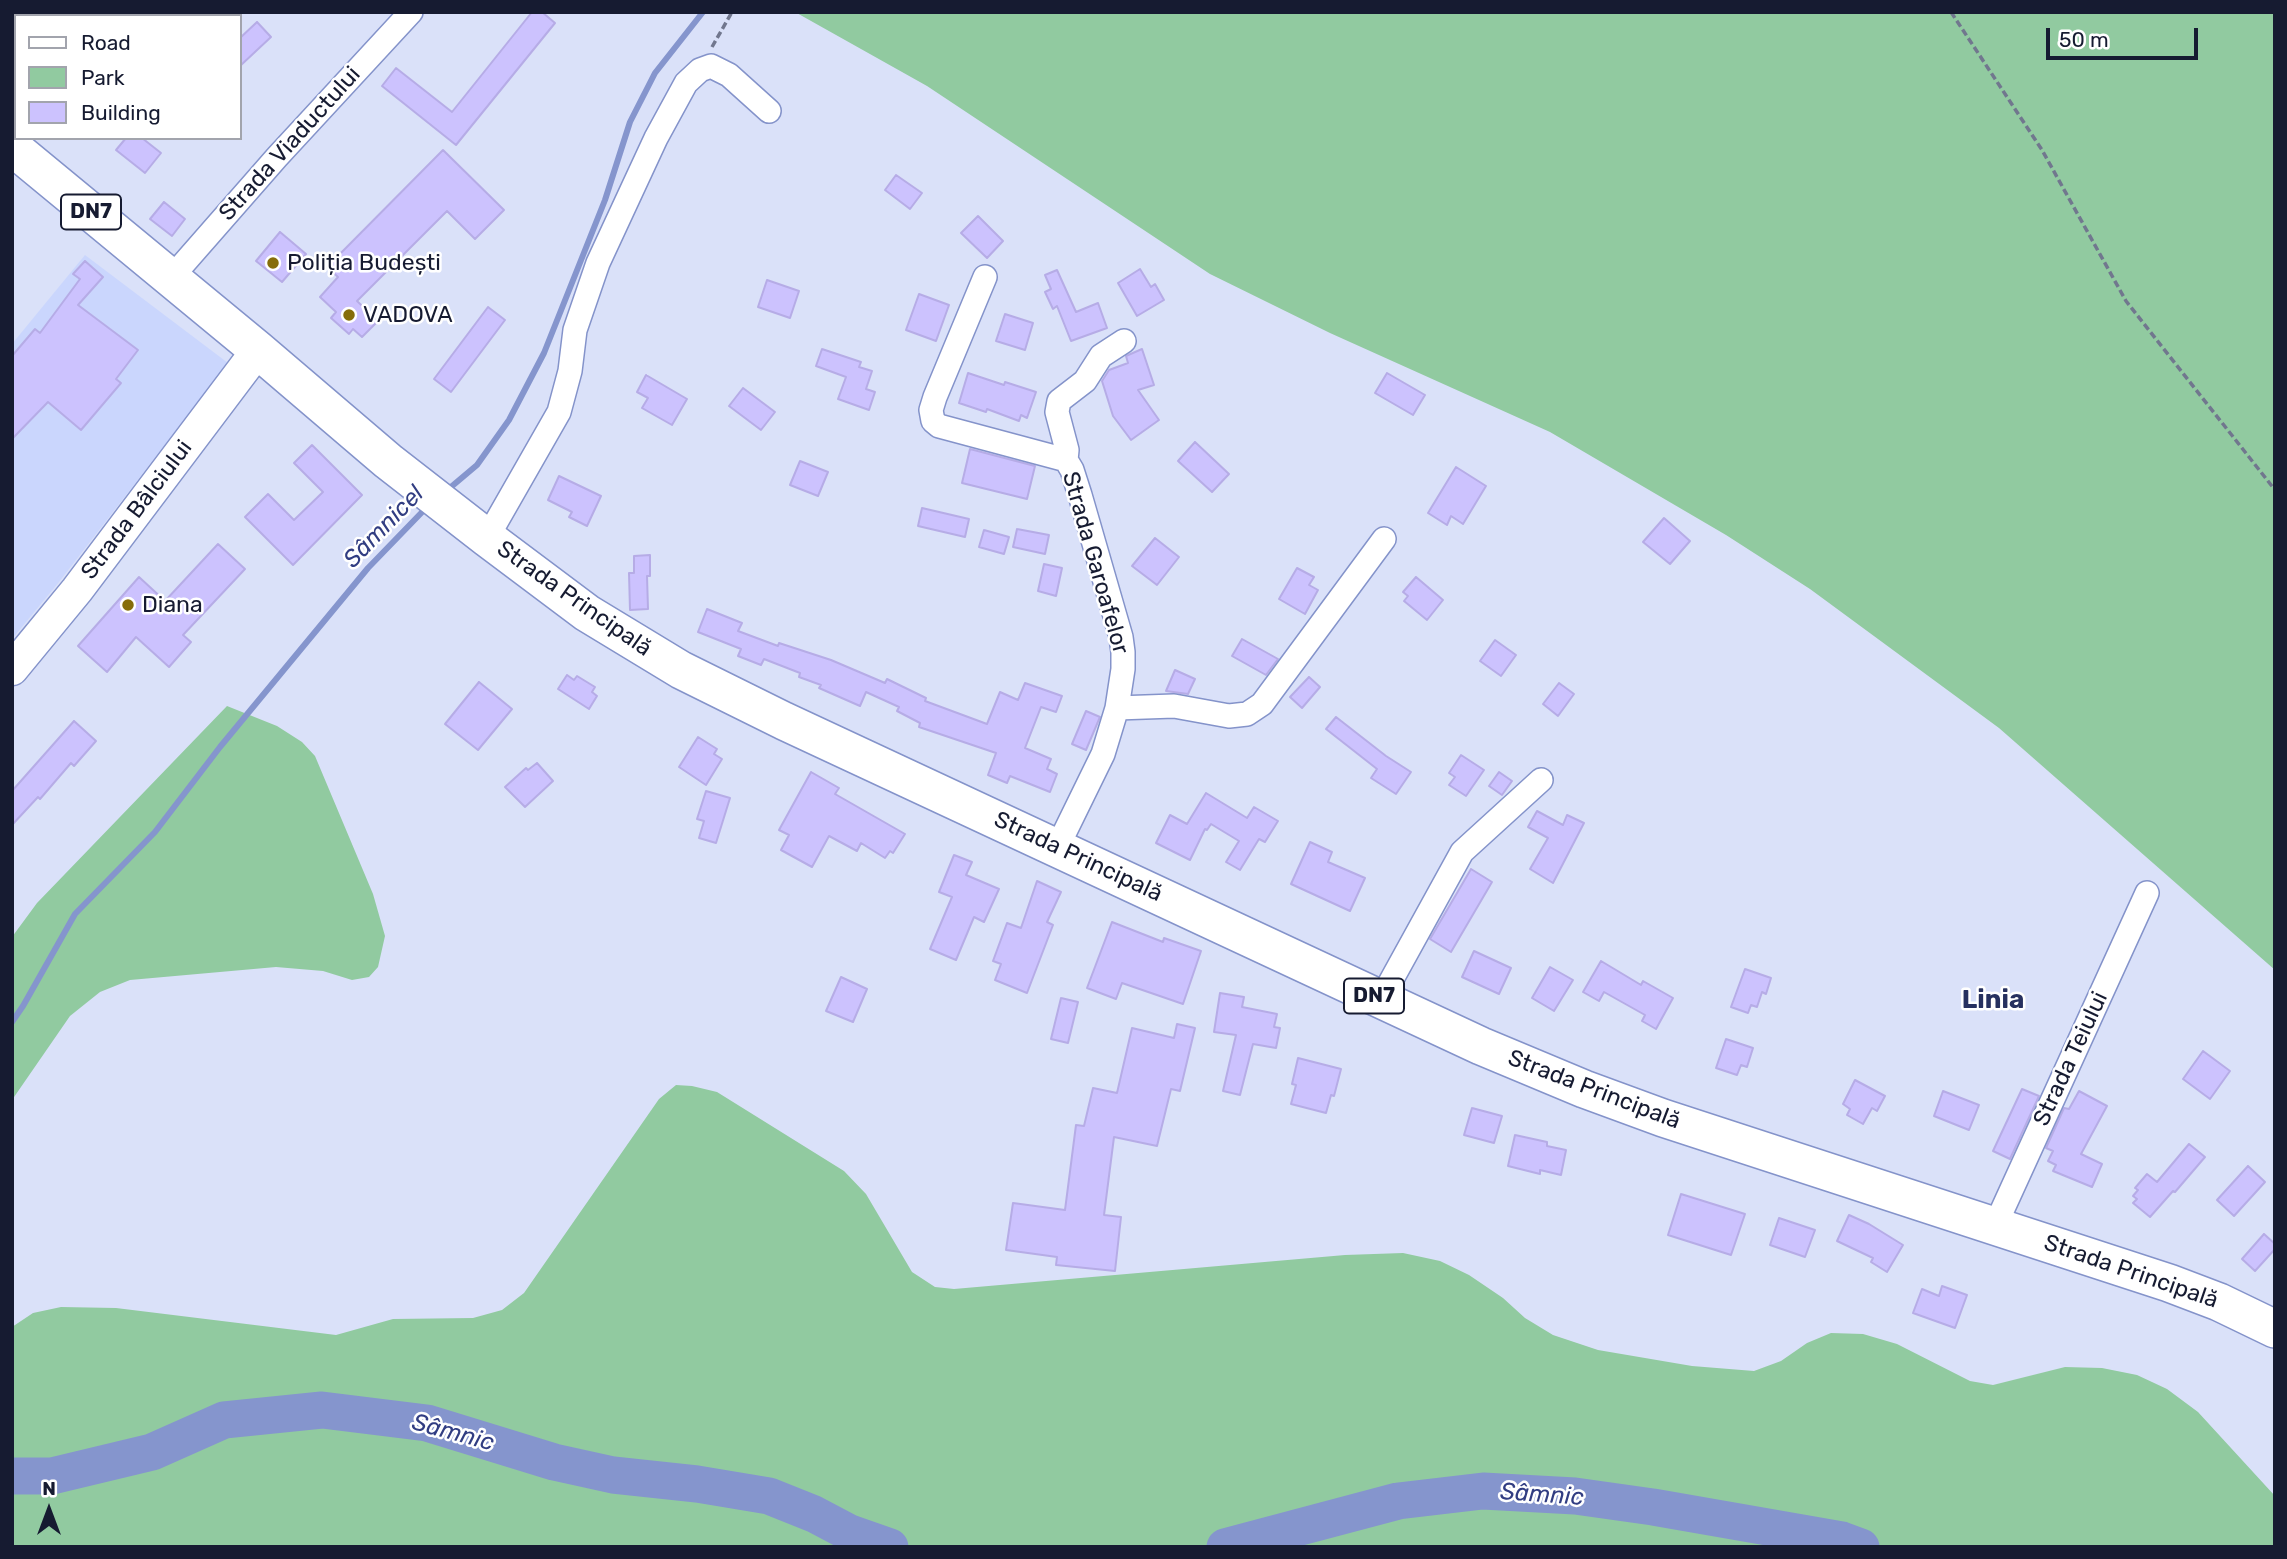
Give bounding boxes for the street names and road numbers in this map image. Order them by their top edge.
street label: Strada Viaductului [214,61,366,227]
road number: DN7 [61,194,121,230]
street label: Strada Bâlciului [76,435,198,585]
street label: Strada Garoafelor [1056,469,1134,657]
street label: Strada Principală [491,535,657,663]
street label: Strada Principală [989,806,1167,908]
road number: DN7 [1344,978,1404,1014]
street label: Strada Teiului [2028,987,2114,1131]
street label: Strada Principală [1504,1044,1684,1136]
street label: Strada Principală [2040,1229,2222,1315]

